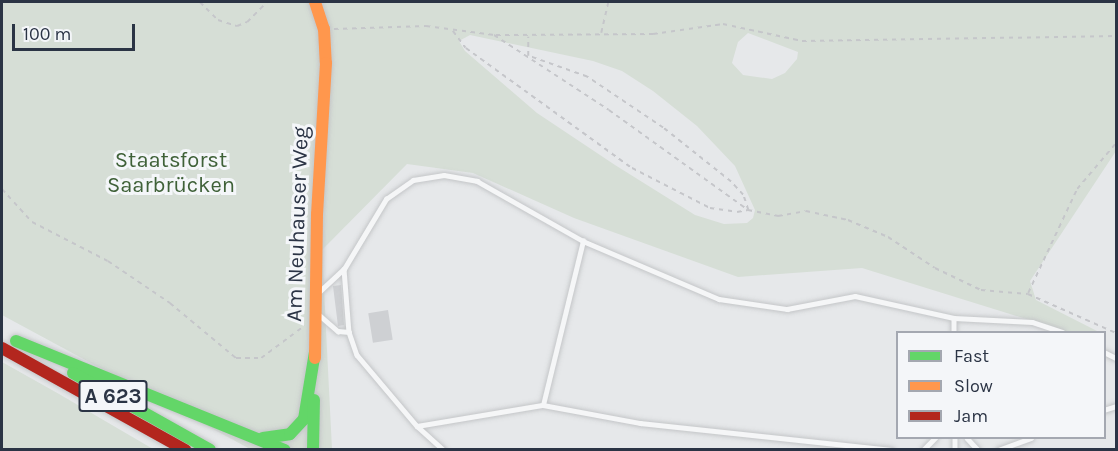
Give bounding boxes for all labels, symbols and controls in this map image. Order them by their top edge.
scale bar [15,12,138,50]
text: 100 m [23,23,71,45]
street label: Am Neuhauser Weg [281,126,315,322]
park label: Staatsforst Saarbrücken [107,147,235,198]
legend [896,331,1106,439]
text: Fast [954,345,989,367]
text: Slow [954,375,993,397]
road number: A 623 [78,378,148,414]
text: Jam [954,405,988,427]

